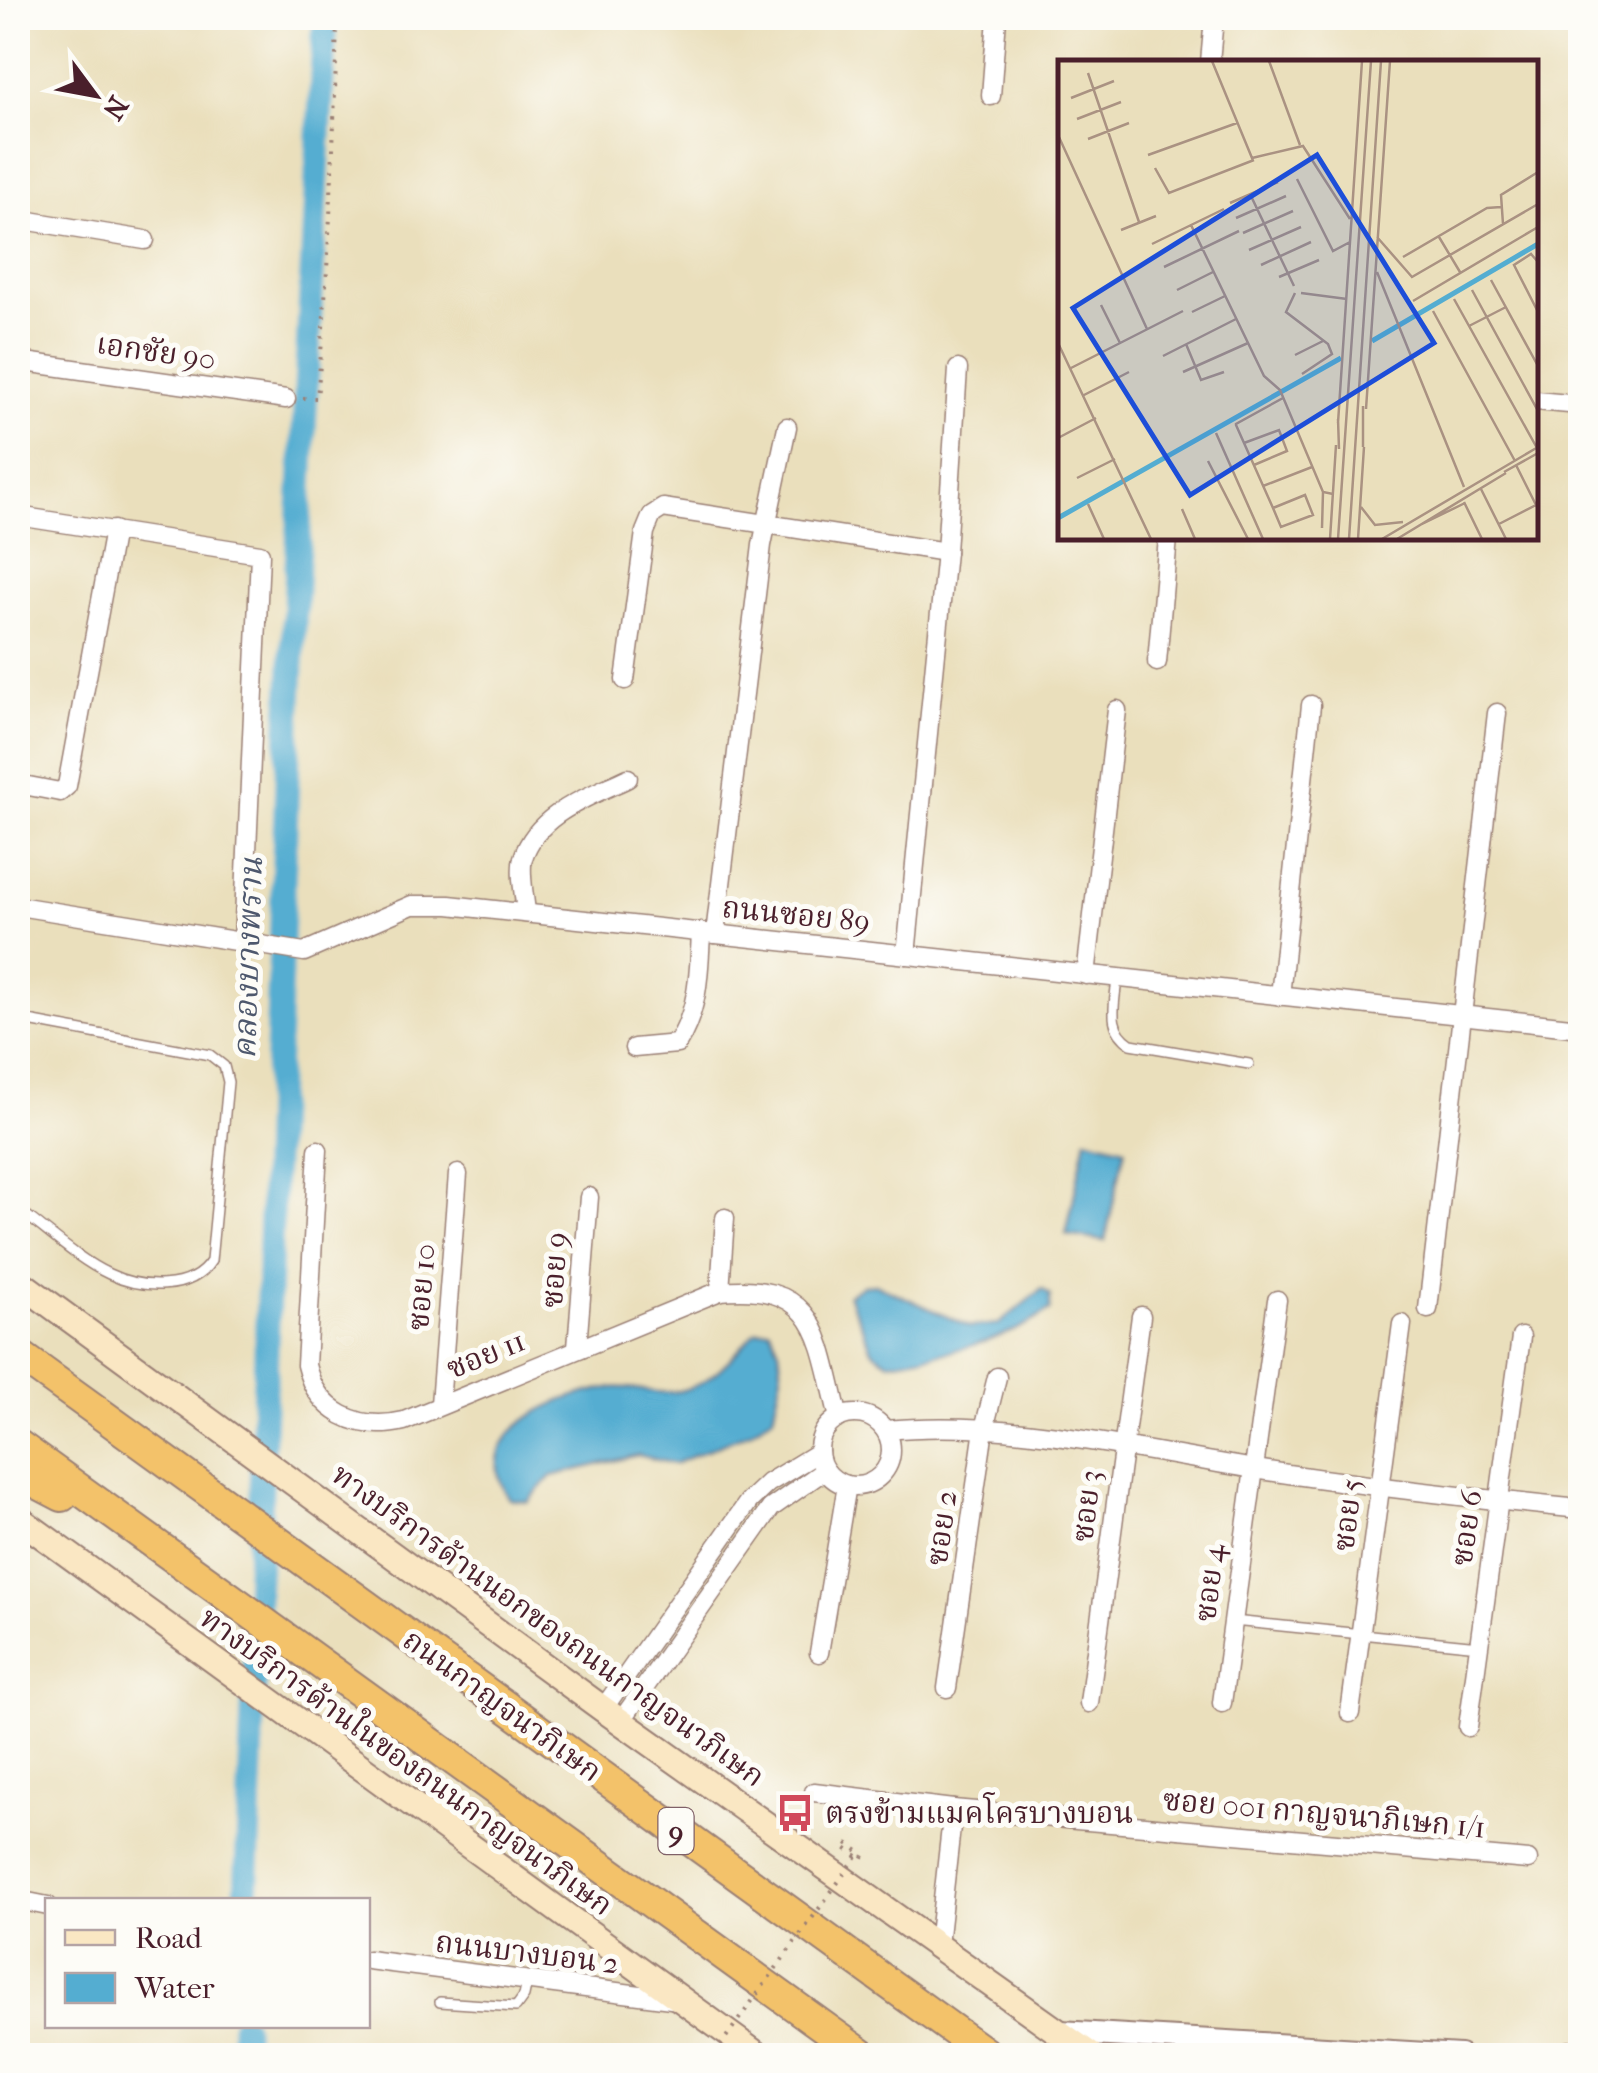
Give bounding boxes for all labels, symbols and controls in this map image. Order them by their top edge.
north arrow [45,45,145,145]
inset map [1058,60,1538,540]
text: N [96,90,135,126]
street label: เอกชัย 90 [94,326,218,378]
water label: คลองบางพราน [226,856,270,1059]
street label: ถนนซอย 89 [720,890,872,940]
street label: ซอย 9 [535,1231,575,1309]
street label: ซอย 10 [401,1242,443,1332]
street label: ซอย 11 [442,1324,530,1386]
street label: ทางบริการด้านนอกของถนนกาญจนาภิเษก [325,1457,771,1795]
street label: ซอย 3 [1065,1468,1109,1544]
street label: ซอย 5 [1326,1477,1370,1553]
street label: ซอย 6 [1444,1487,1490,1568]
street label: ซอย 2 [919,1488,965,1568]
street label: ซอย 4 [1188,1541,1232,1624]
street label: ทางบริการด้านในของถนนกาญจนาภิเษก [193,1597,621,1923]
street label: ถนนกาญจนาภิเษก [396,1622,608,1790]
street label: ซอย 001 กาญจนาภิเษก 1/1 [1161,1782,1487,1846]
bus stop icon: ตรงข้ามแมคโครบางบอน [774,1792,816,1834]
place label: ตรงข้ามแมคโครบางบอน [825,1792,1133,1831]
road number: 9 [658,1808,694,1854]
legend [45,1898,370,2028]
text: Road [135,1921,202,1956]
street label: ถนนบางบอน 2 [433,1924,621,1982]
text: Water [134,1971,215,2006]

